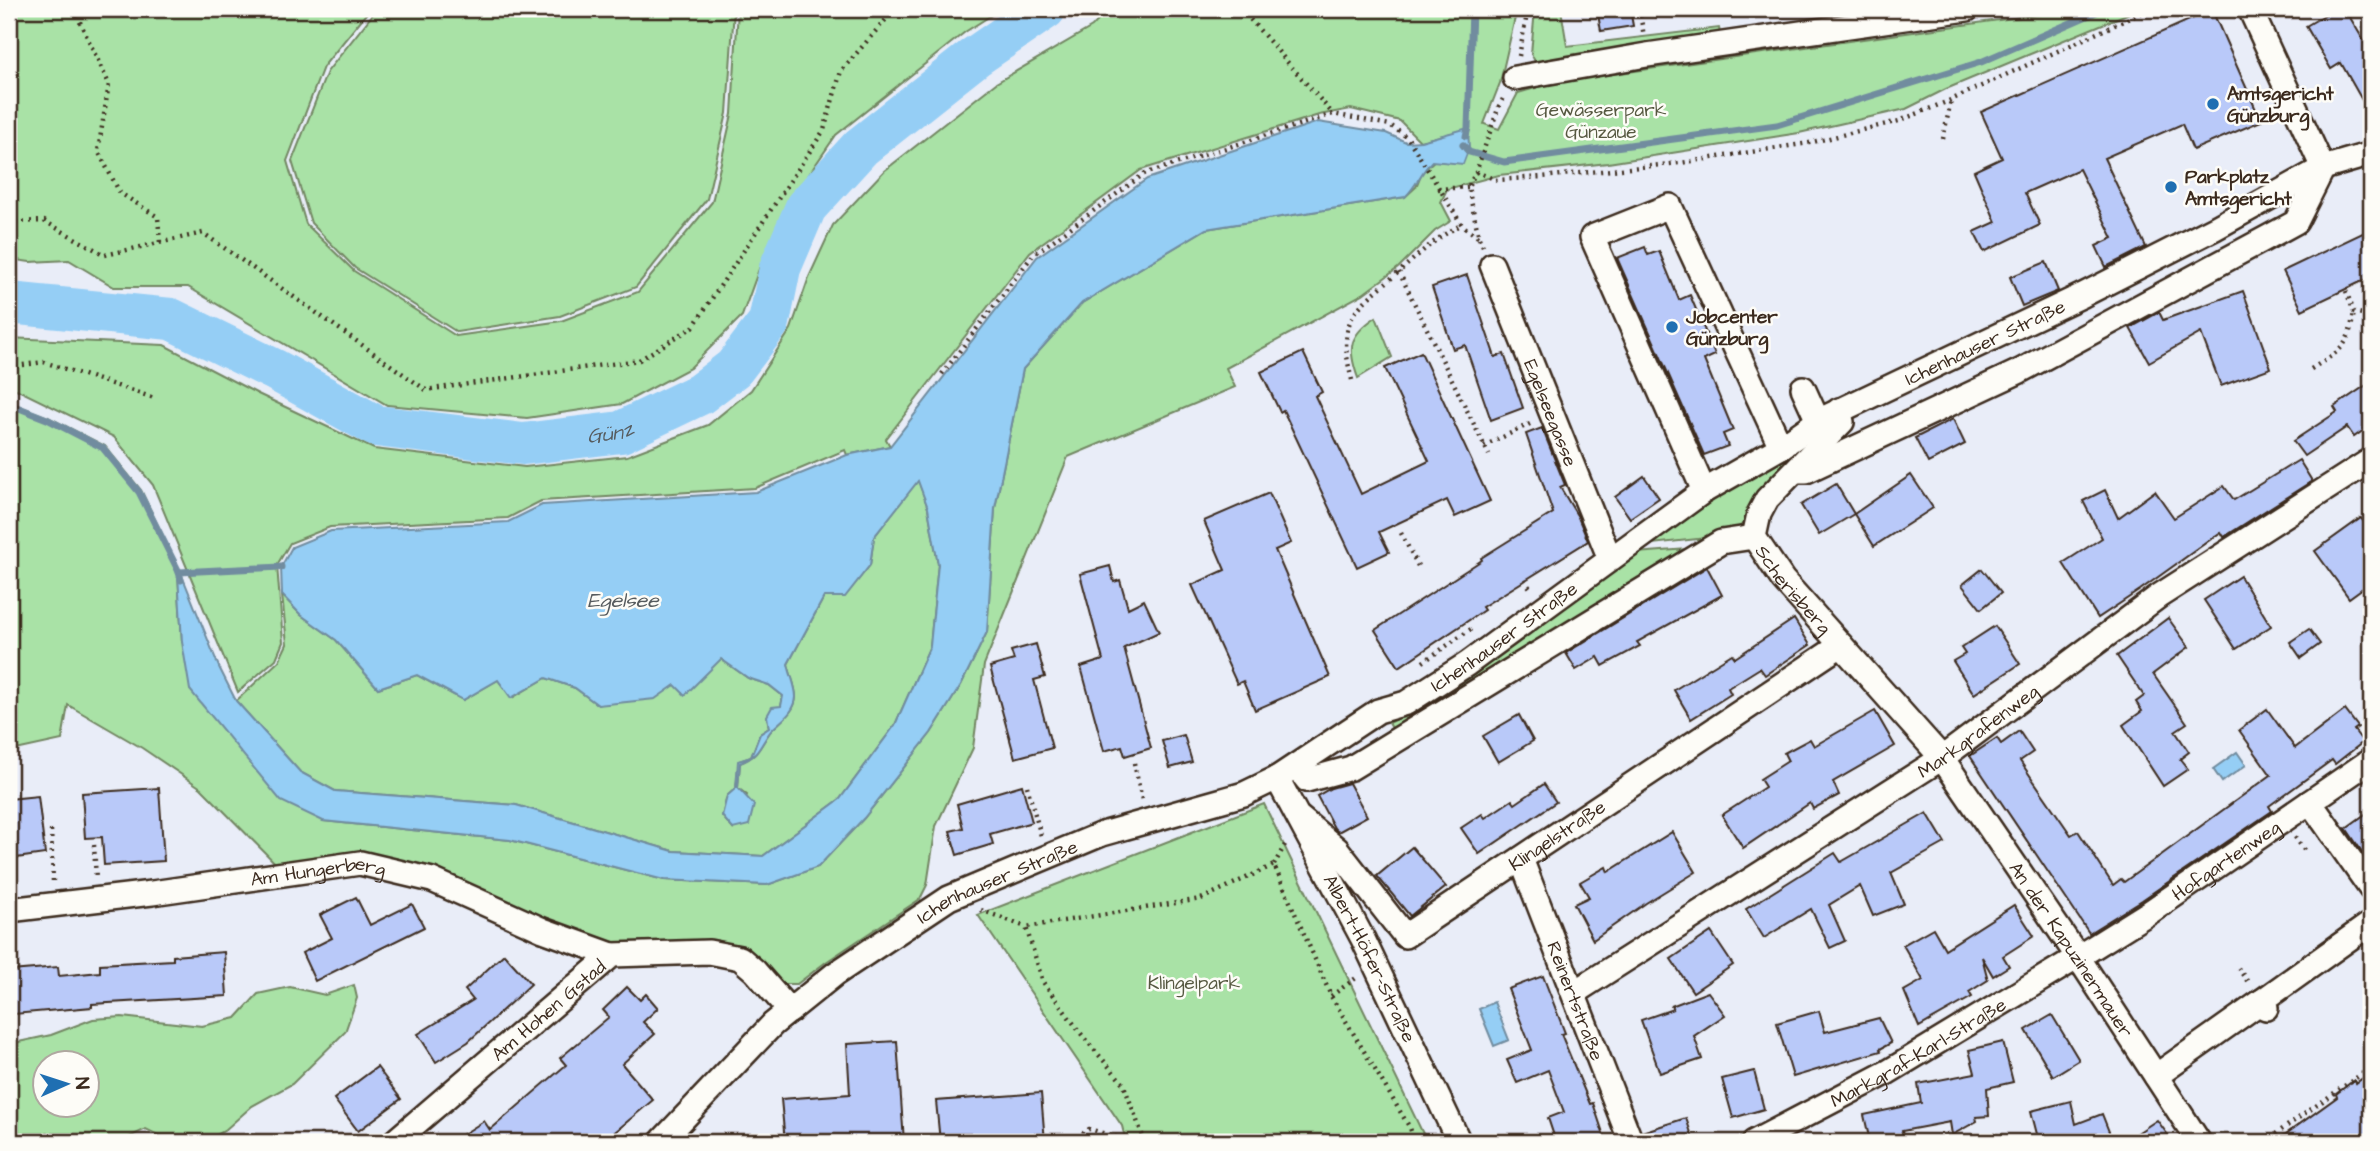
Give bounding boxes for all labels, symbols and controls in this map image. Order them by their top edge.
place label: Amtsgericht Günzburg [2227,81,2334,131]
marker: Amtsgericht Günzburg [2205,96,2221,112]
park label: Gewässerpark Günzaue [1536,97,1667,146]
place label: Parkplatz Amtsgericht [2185,164,2292,214]
marker: Parkplatz Amtsgericht [2163,179,2179,195]
street label: Ichenhauser Straße [1901,293,2070,393]
place label: Jobcenter Günzburg [1685,304,1778,354]
marker: Jobcenter Günzburg [1664,319,1680,335]
street label: Egelseegasse [1516,356,1583,471]
water label: Günz [586,413,640,451]
street label: Scherisberg [1748,540,1837,641]
street label: Ichenhauser Straße [1426,576,1583,699]
water label: Egelsee [587,586,660,616]
street label: Markgrafenweg [1913,678,2045,785]
street label: Klingelstraße [1504,794,1611,878]
street label: Hofgartenweg [2167,814,2287,908]
street label: Ichenhauser Straße [912,834,1082,931]
street label: Am Hungerberg [249,850,389,894]
street label: An der Kapuzinermauer [2002,857,2139,1044]
street label: Albert-Höfer-Straße [1316,870,1422,1047]
street label: Reinertstraße [1539,938,1610,1065]
street label: Am Hohen Gstad [486,954,612,1068]
park label: Klingelpark [1148,970,1240,998]
street label: Markgraf-Karl-Straße [1826,992,2012,1115]
north arrow [32,1050,102,1120]
text: N [68,1077,95,1090]

